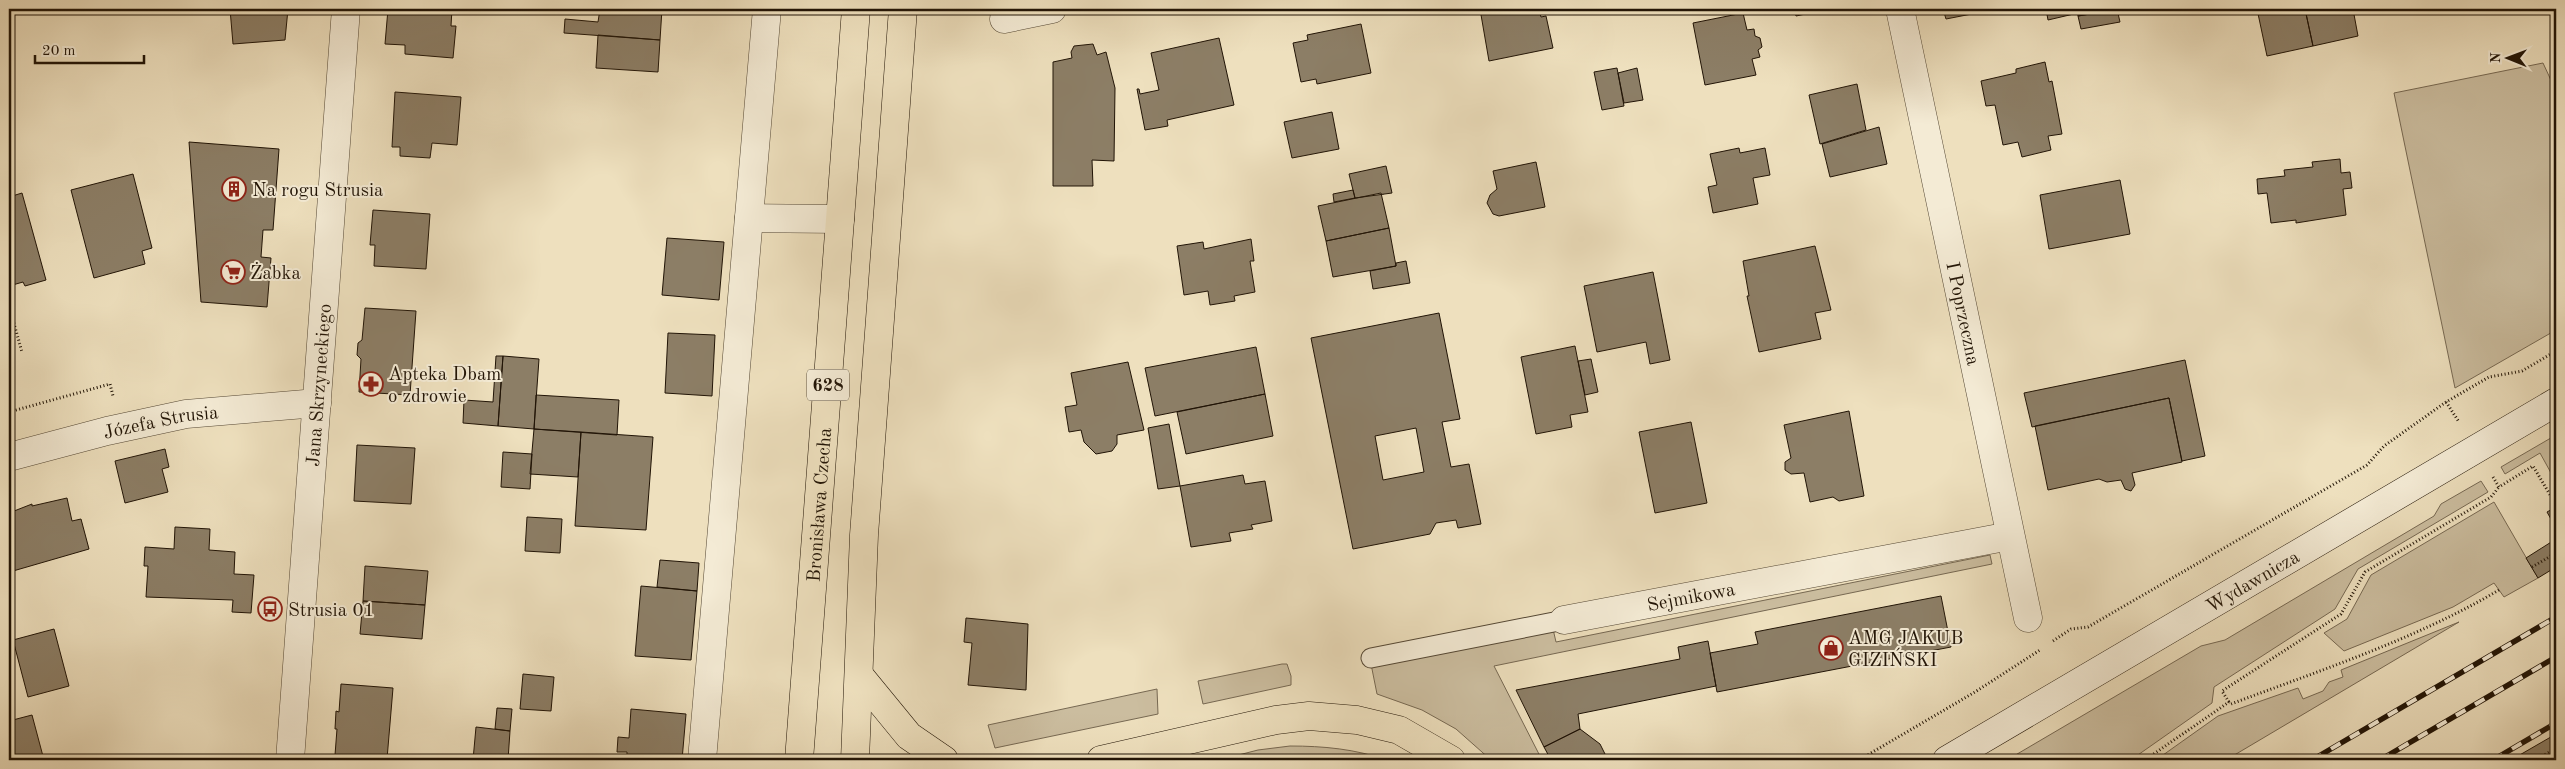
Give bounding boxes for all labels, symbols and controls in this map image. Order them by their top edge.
scale bar [35,32,144,64]
north arrow [2482,32,2532,82]
text: 20 m [42,44,76,59]
text: N [2489,52,2503,63]
building icon: Na rogu Strusia [221,176,247,202]
place label: Na rogu Strusia [252,182,384,201]
supermarket icon: Żabka [220,259,246,285]
street label: I Poprzeczna [1941,260,1982,368]
place label: Żabka [250,262,301,284]
street label: Jana Skrzyneckiego [305,303,336,467]
place label: Apteka Dbam o zdrowie [388,366,501,407]
road number: 628 [807,370,849,400]
pharmacy icon: Apteka Dbam o zdrowie [358,371,384,397]
street label: Józefa Strusia [102,404,220,444]
street label: Bronisława Czecha [806,426,836,583]
street label: Wydawnicza [2204,548,2304,617]
street label: Sejmikowa [1646,581,1738,616]
bus stop icon: Strusia 01 [257,596,283,622]
place label: Strusia 01 [288,602,375,621]
place label: AMG JAKUB GIZIŃSKI [1848,630,1963,671]
shop icon: AMG JAKUB GIZIŃSKI [1818,635,1844,661]

